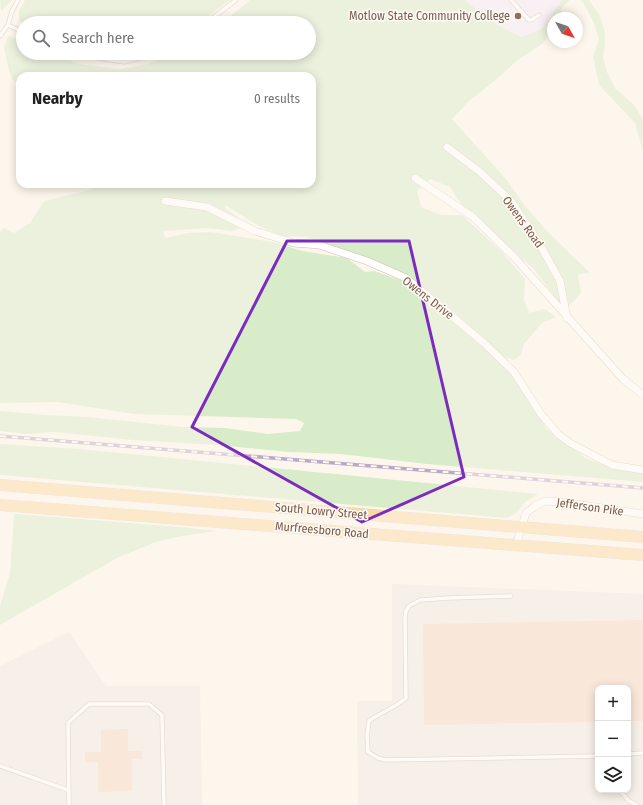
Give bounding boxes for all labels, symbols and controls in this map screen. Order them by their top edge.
place label: Motlow State Community College [349,9,510,23]
marker: Motlow State Community College [513,11,523,21]
north arrow [547,12,583,48]
search box [16,16,316,60]
icon: search [30,27,52,49]
text: Search here [62,29,134,47]
text: Nearby [32,88,83,109]
text: 0 results [254,91,300,106]
street label: Owens Road [500,193,546,251]
street label: Owens Drive [400,274,456,322]
street label: Jefferson Pike [556,495,625,519]
street label: South Lowry Street [274,500,368,522]
street label: Murfreesboro Road [275,519,369,541]
map controls [595,685,631,793]
button: + [595,685,631,721]
button: − [595,721,631,757]
button: layers [595,757,631,793]

